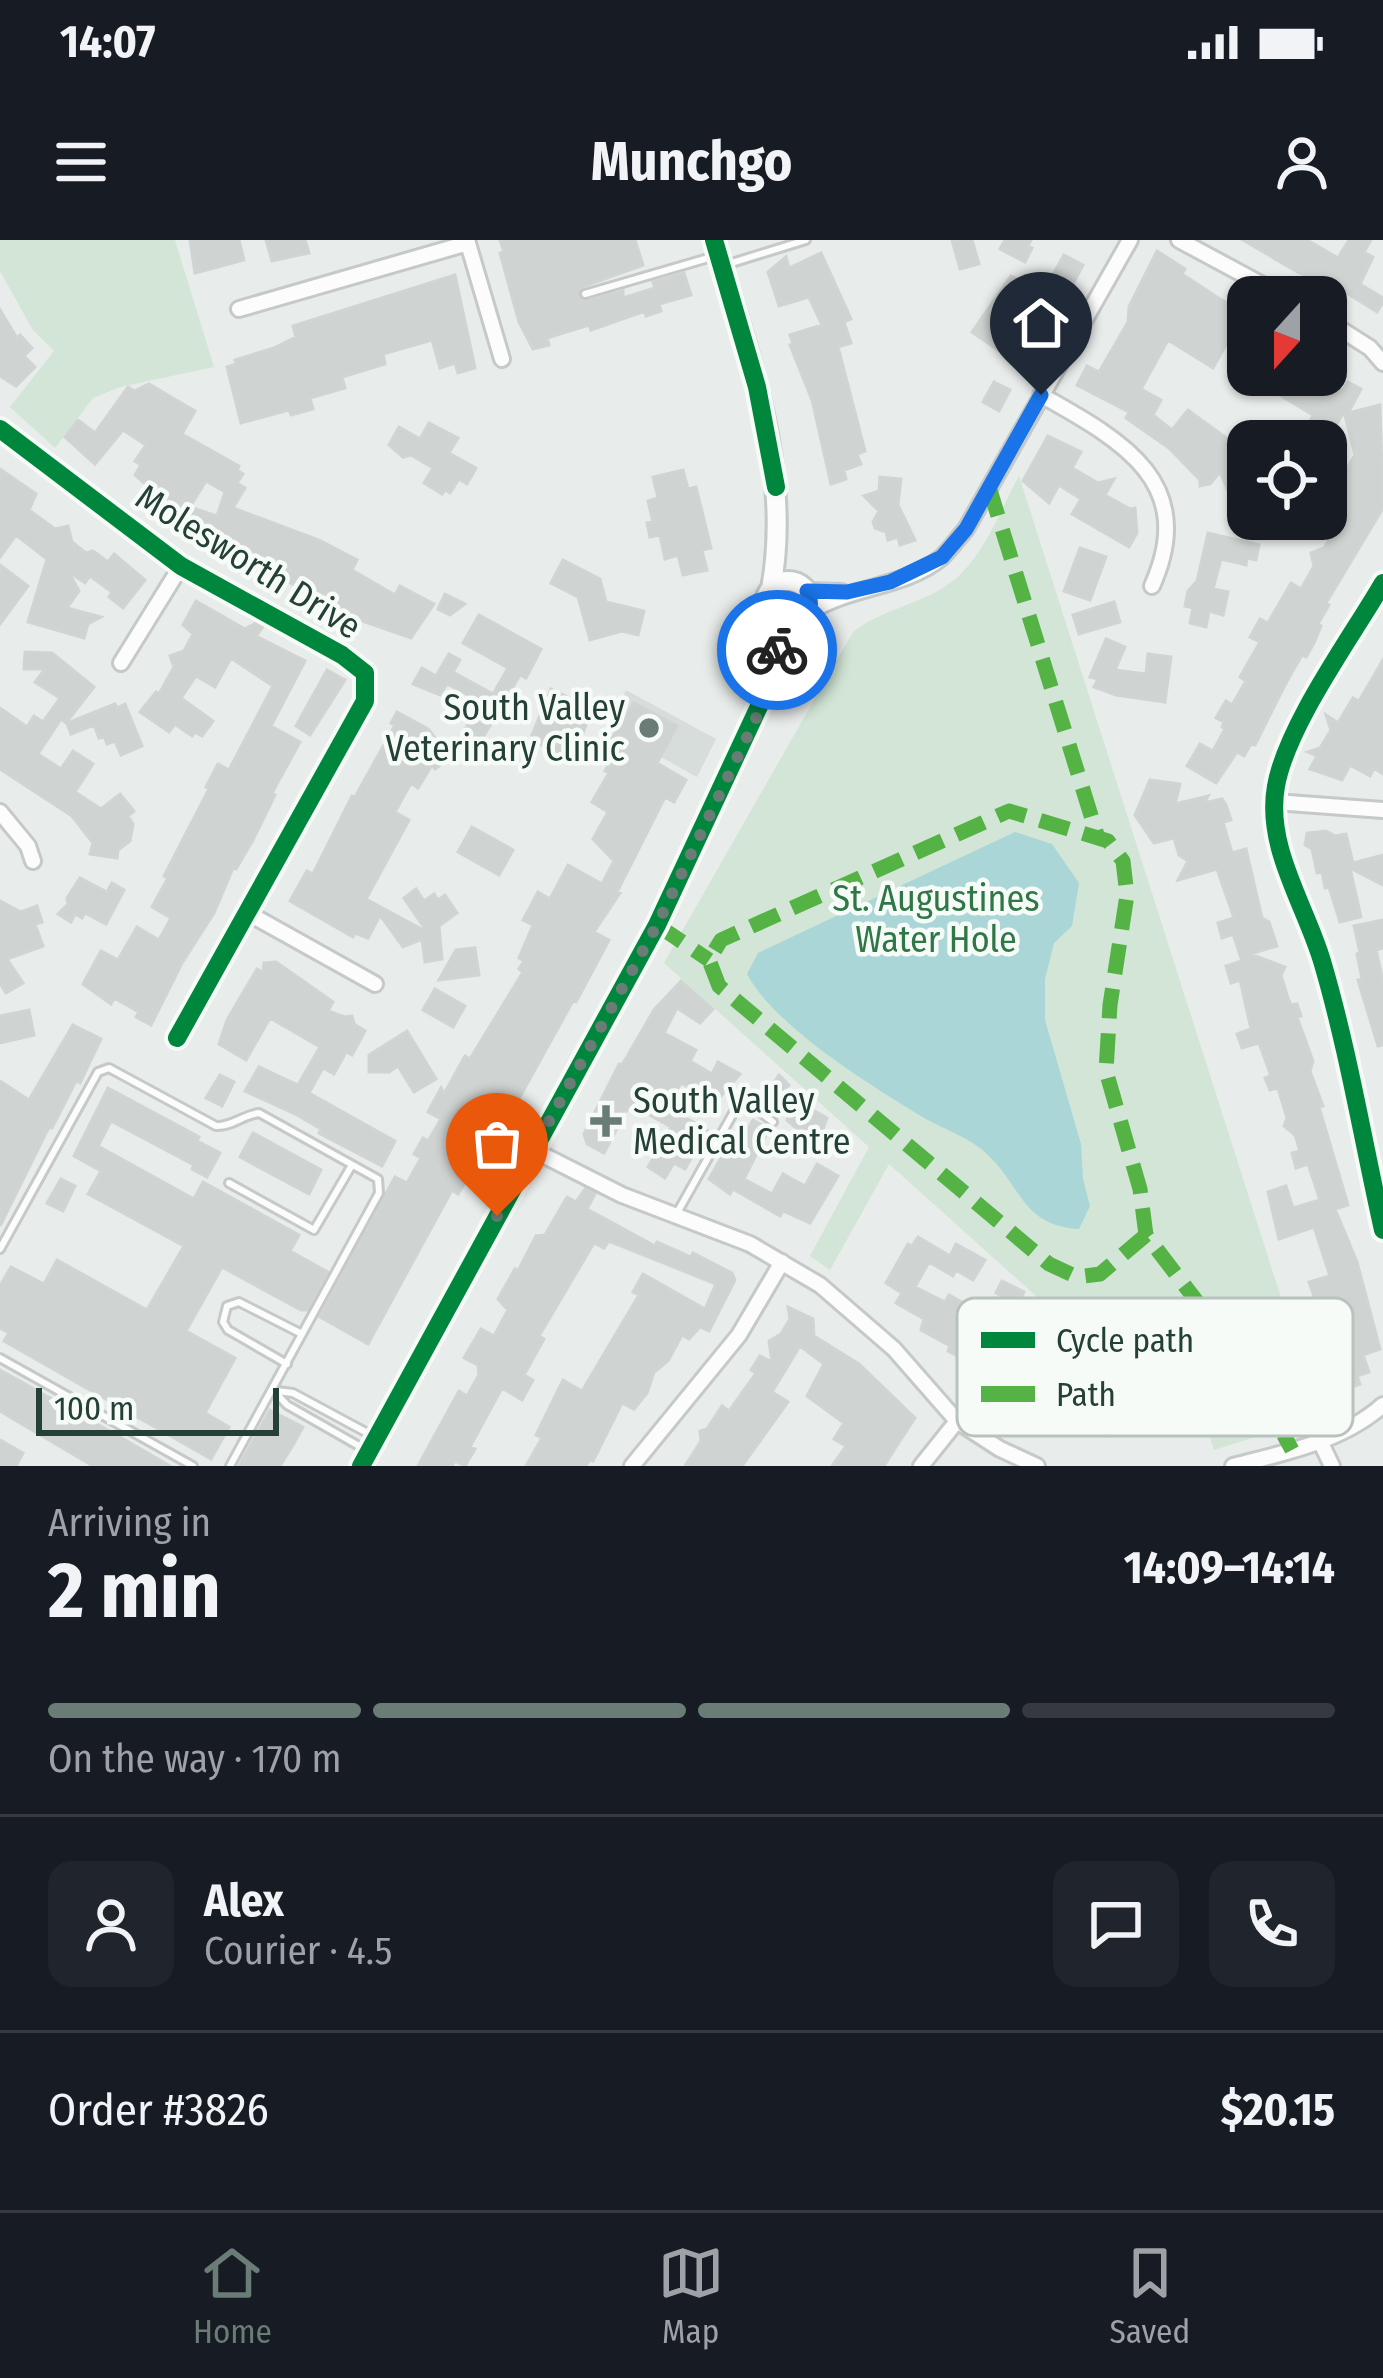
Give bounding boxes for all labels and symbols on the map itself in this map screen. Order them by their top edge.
pin [990,272,1092,395]
north arrow [1227,276,1347,396]
street label: Molesworth Drive [128,475,369,649]
courier [717,590,837,710]
place label: South Valley Veterinary Clinic [385,686,625,771]
marker: South Valley Veterinary Clinic [636,715,662,741]
park label: St. Augustines Water Hole [832,877,1040,962]
place label: South Valley Medical Centre [633,1079,850,1164]
pin [446,1093,548,1216]
marker: South Valley Medical Centre [590,1105,622,1137]
legend [957,1298,1353,1436]
text: Cycle path [1056,1321,1194,1361]
text: Path [1056,1375,1116,1415]
scale bar [36,1382,279,1435]

